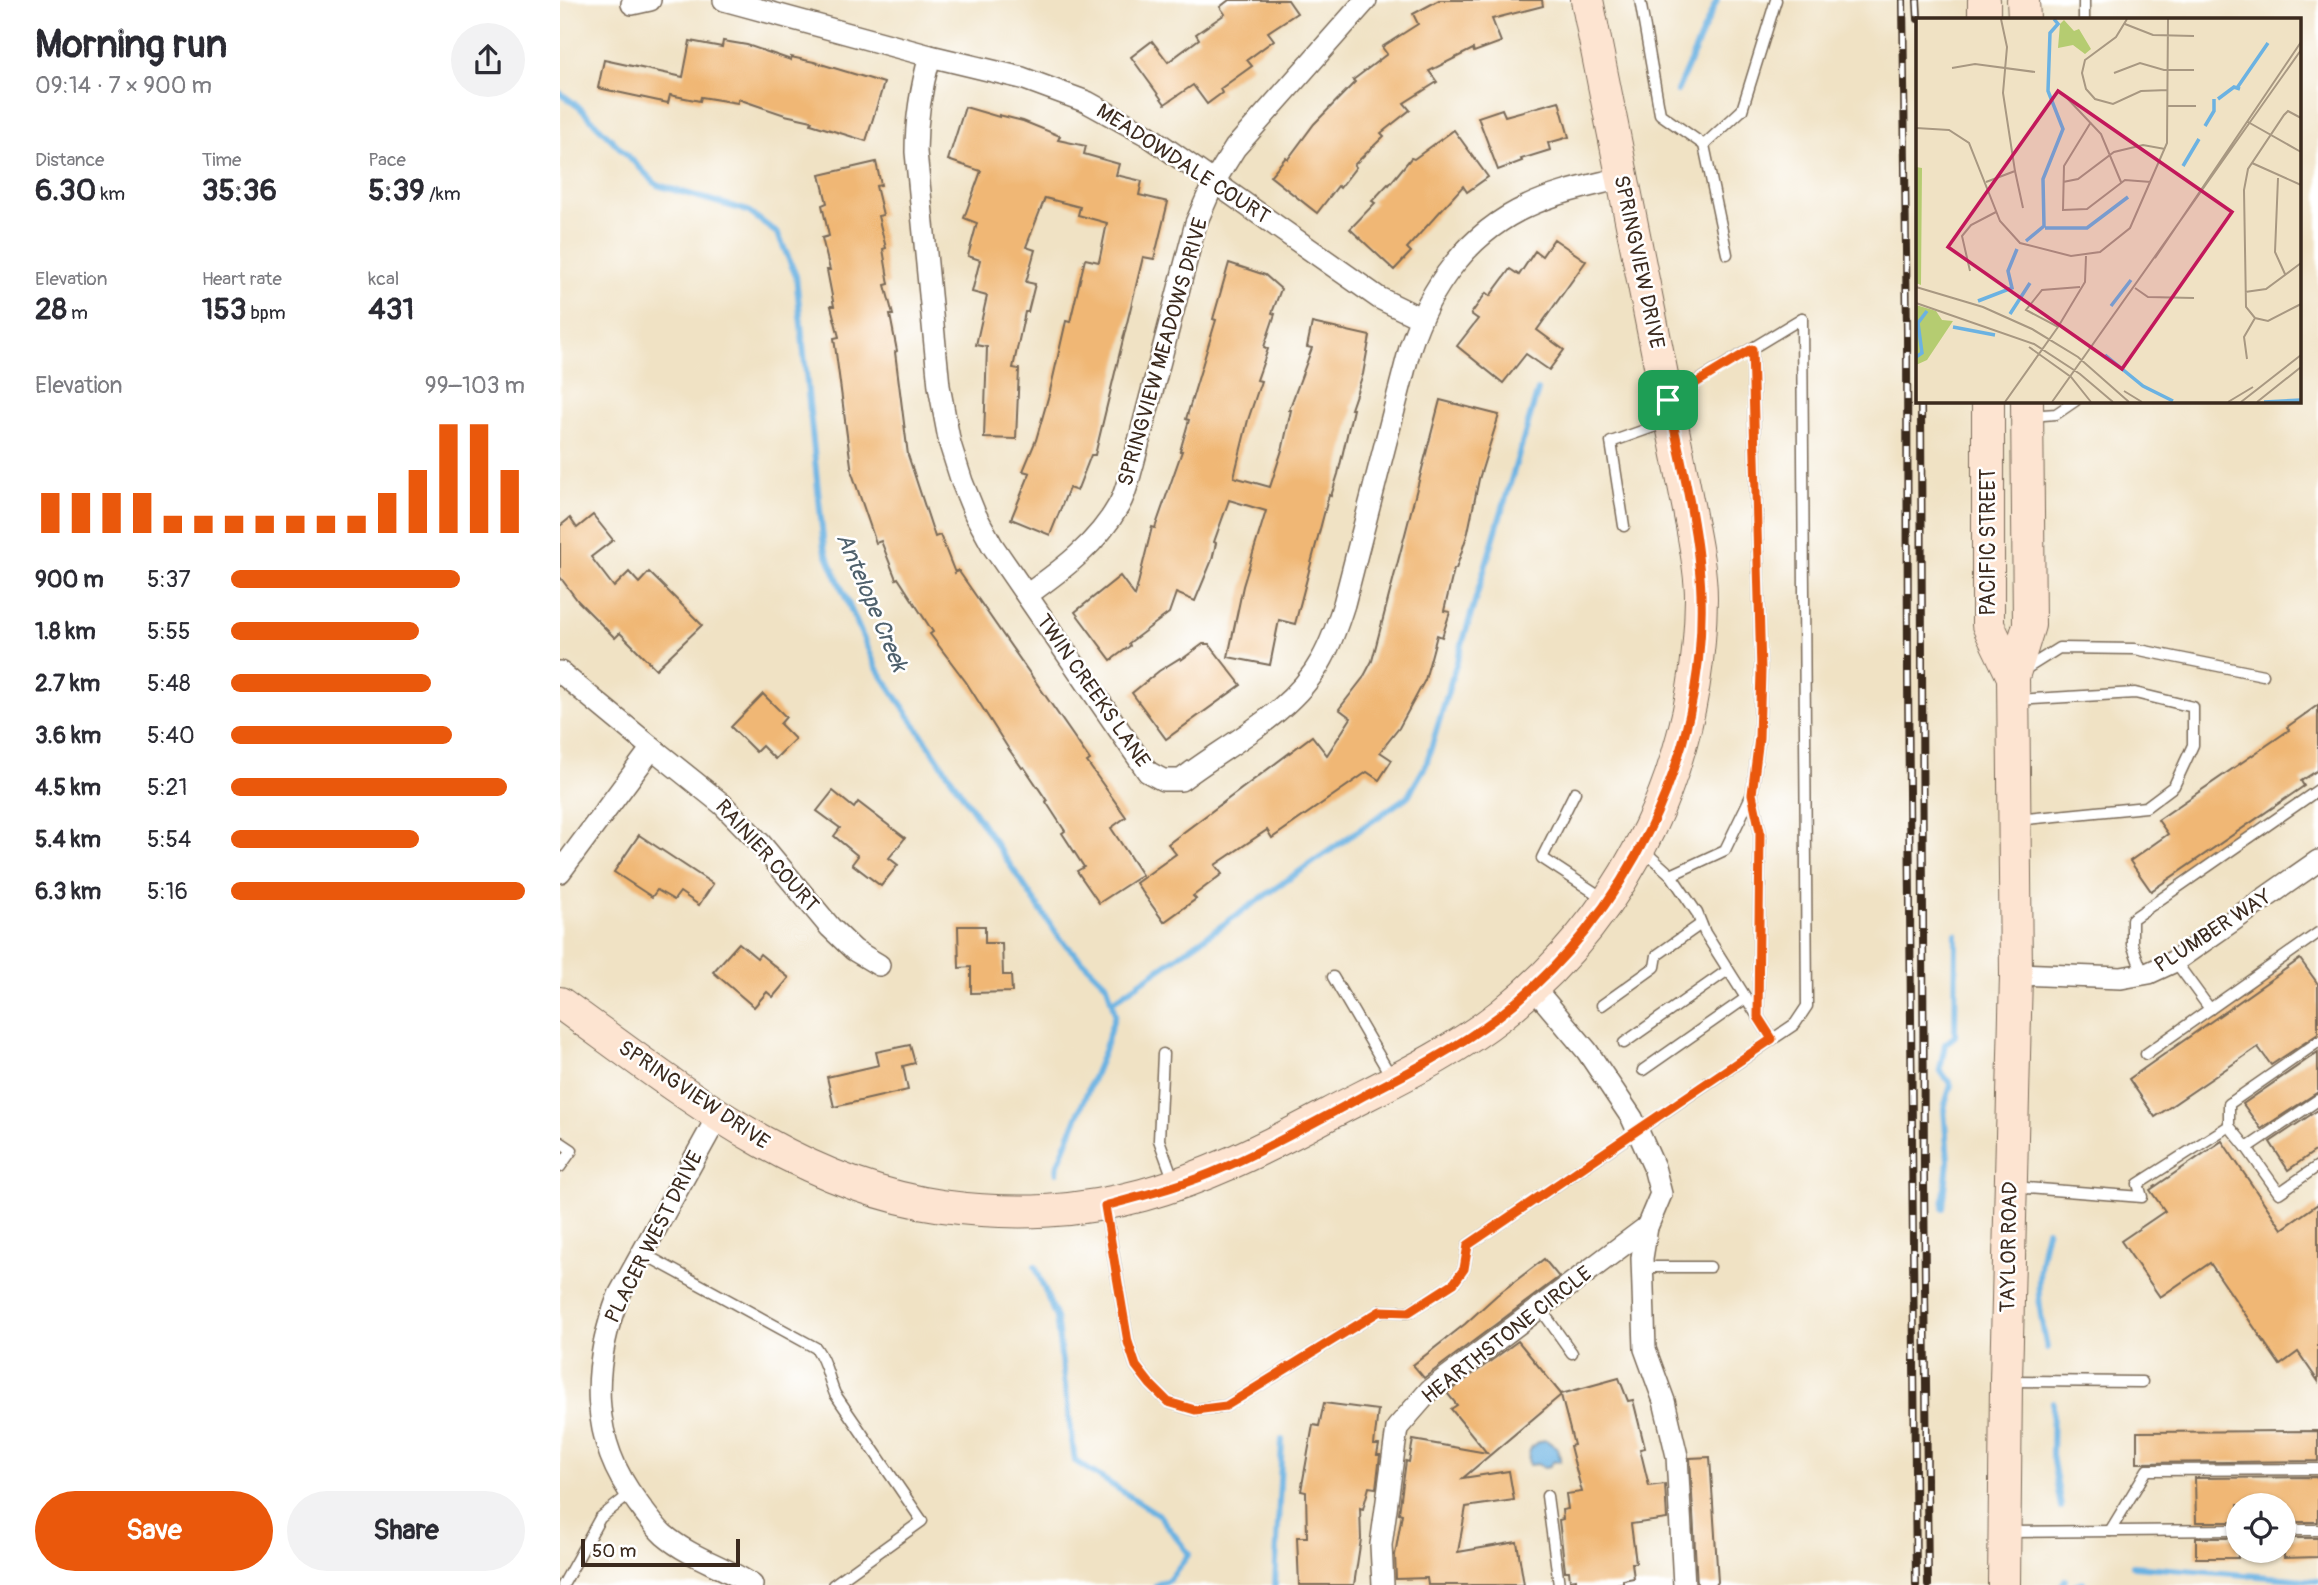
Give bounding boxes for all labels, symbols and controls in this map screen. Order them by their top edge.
inset map [1916,18,2301,402]
text: Morning run [35,21,227,69]
button: share [451,23,525,97]
text: 09:14 · 7 × 900 m [35,71,212,100]
street label: MEADOWDALE COURT [1091,98,1275,230]
text: Distance [35,148,104,172]
text: Time [202,148,241,172]
text: Pace [368,148,406,172]
text: 6.30 [35,172,96,209]
text: 35:36 [202,172,277,209]
text: 5:39 [368,172,425,209]
street label: SPRINGVIEW DRIVE [1607,173,1671,351]
text: km [96,182,125,206]
text: /km [425,182,461,206]
street label: SPRINGVIEW MEADOWS DRIVE [1112,215,1214,489]
text: Elevation [35,267,107,291]
text: Heart rate [202,267,282,291]
text: kcal [368,267,399,291]
text: 28 [35,291,67,328]
text: 153 [202,291,246,328]
text: 431 [368,291,414,328]
text: m [67,301,88,325]
text: bpm [246,301,286,325]
pin [1638,370,1698,430]
text: Elevation [35,371,123,400]
text: 99–103 m [425,371,525,400]
icon: arrive [1649,381,1687,419]
street label: PACIFIC STREET [1975,468,2002,616]
water label: Antelope Creek [830,528,915,678]
text: 900 m [35,565,104,594]
text: 5:37 [147,565,191,594]
street label: TWIN CREEKS LANE [1030,609,1156,773]
text: 1.8 km [35,617,96,646]
text: 5:55 [147,617,191,646]
text: 2.7 km [35,669,100,698]
text: 5:48 [147,669,191,698]
text: 3.6 km [35,721,101,750]
text: 5:40 [147,721,195,750]
text: 4.5 km [35,773,101,802]
text: 5:21 [147,773,187,802]
street label: RAINIER COURT [709,794,825,918]
text: 5.4 km [35,825,101,854]
text: 5:54 [147,825,191,854]
text: 6.3 km [35,877,101,906]
text: 5:16 [147,877,188,906]
street label: PLUMBER WAY [2149,883,2277,979]
street label: SPRINGVIEW DRIVE [613,1034,775,1156]
street label: PLACER WEST DRIVE [599,1146,709,1328]
street label: TAYLOR ROAD [1994,1181,2024,1313]
street label: HEARTHSTONE CIRCLE [1416,1260,1598,1410]
button: Save [35,1491,273,1571]
button: Share [287,1491,525,1571]
map controls [2226,1493,2296,1563]
button: locate [2226,1493,2296,1563]
scale bar [581,1536,740,1568]
text: 50 m [592,1539,636,1563]

